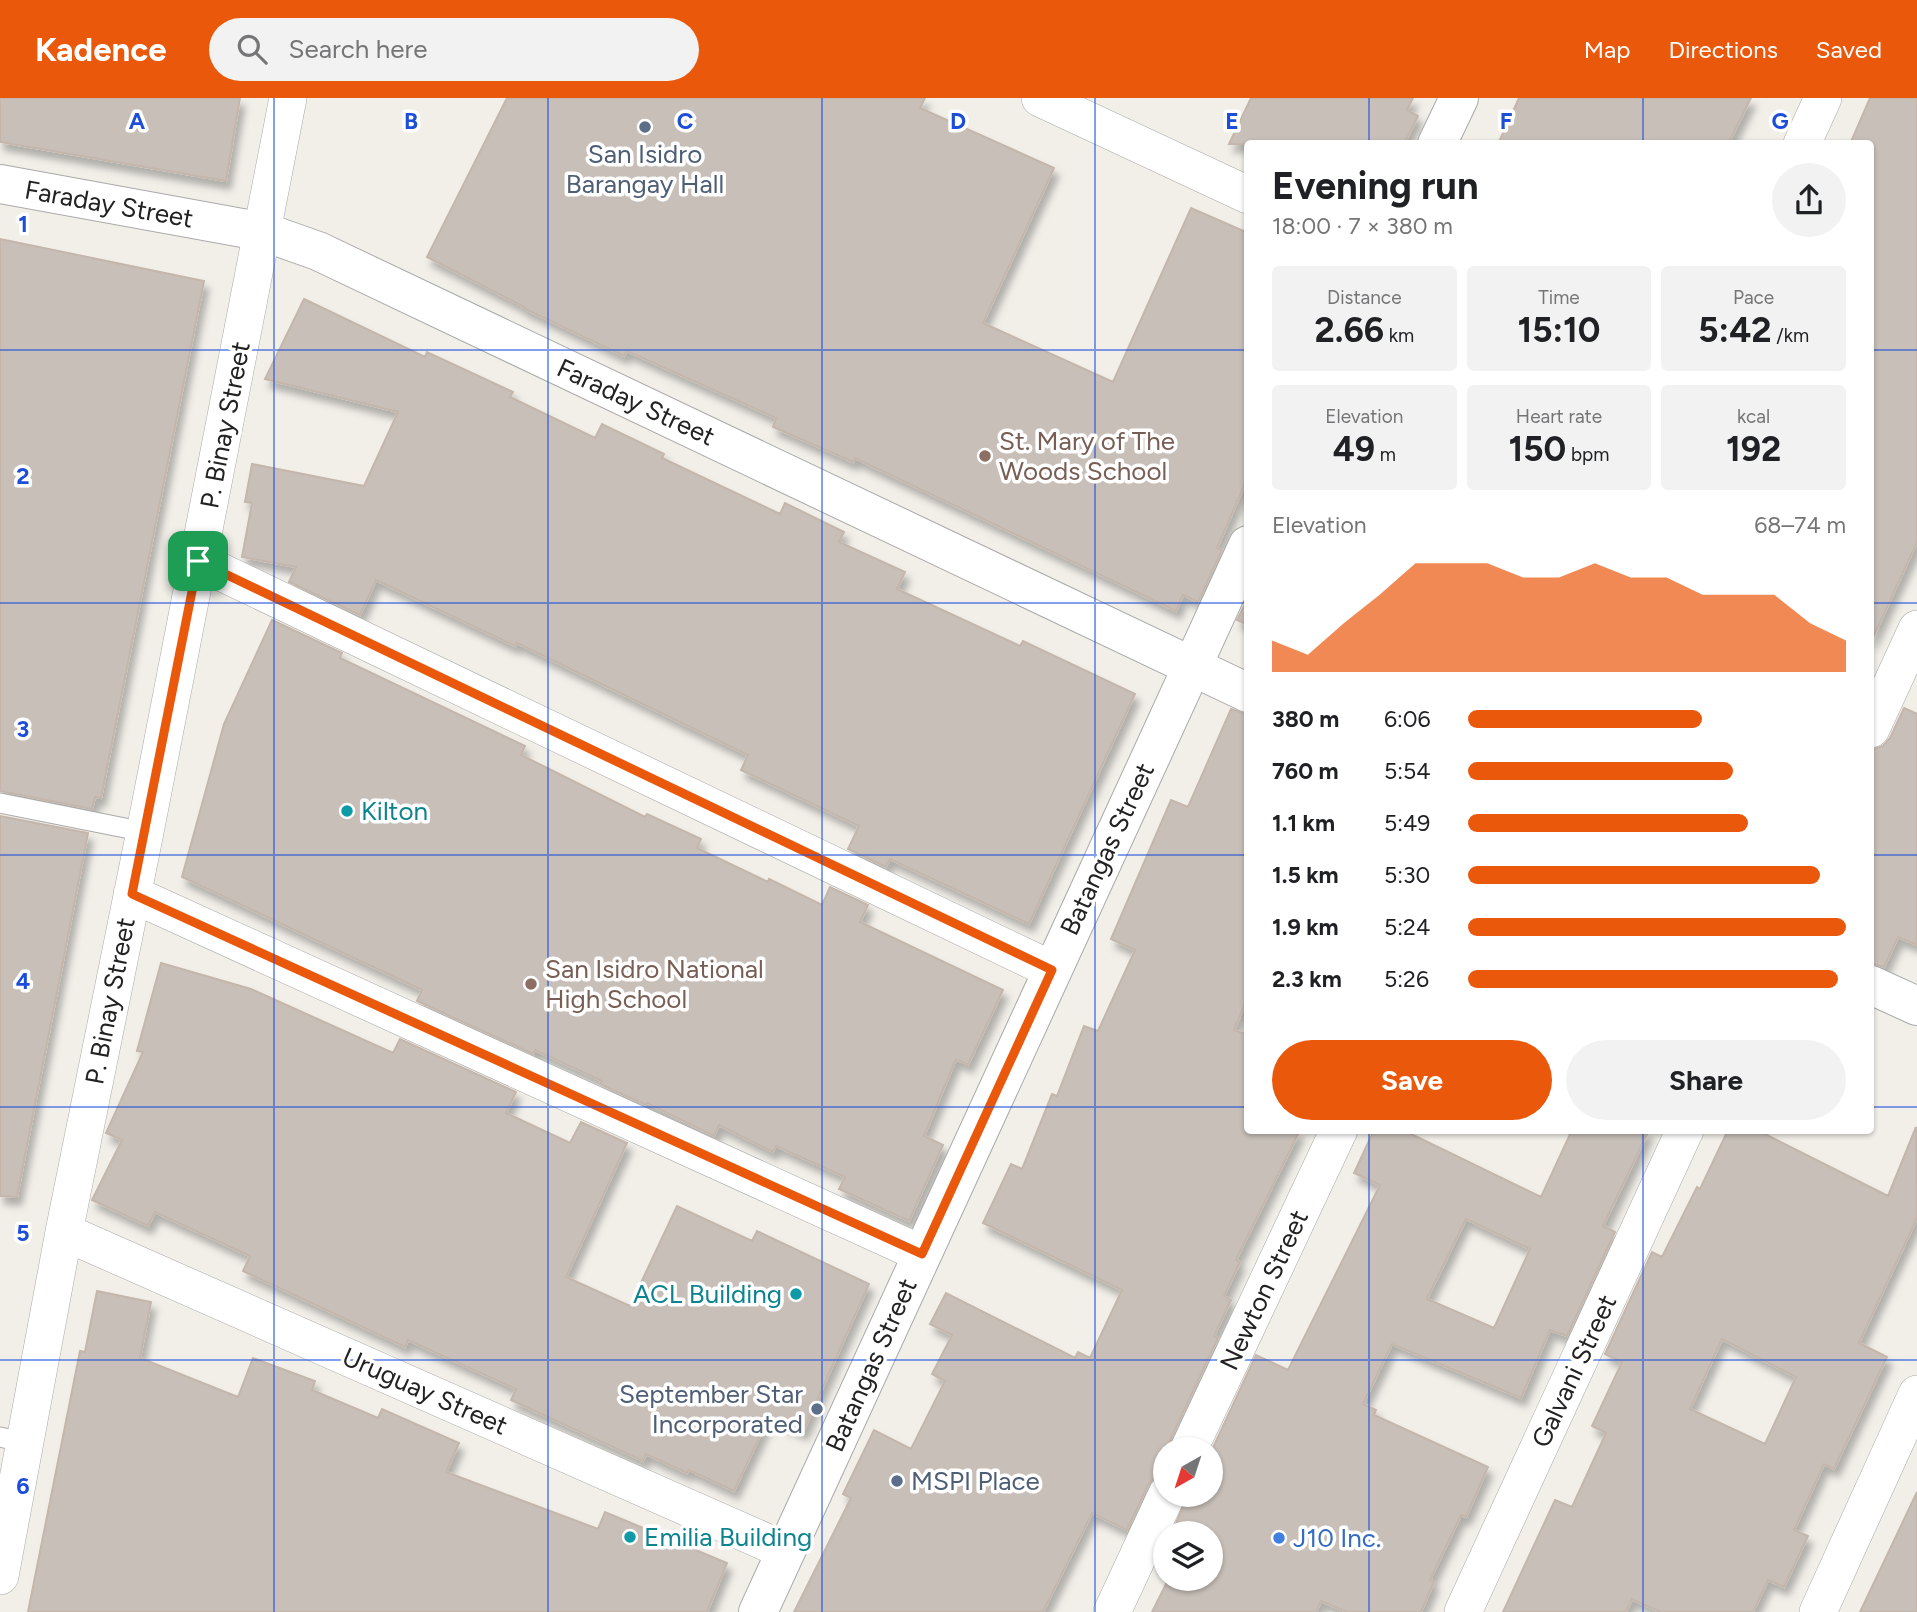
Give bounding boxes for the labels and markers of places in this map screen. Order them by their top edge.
marker: San Isidro Barangay Hall [637,119,653,135]
place label: San Isidro Barangay Hall [566,138,724,200]
place label: St. Mary of The Woods School [999,425,1175,487]
marker: St. Mary of The Woods School [977,448,993,464]
pin [168,531,228,591]
place label: Kilton [361,795,428,827]
marker: Kilton [339,803,355,819]
place label: San Isidro National High School [545,953,764,1015]
marker: San Isidro National High School [523,976,539,992]
place label: ACL Building [633,1278,782,1310]
marker: ACL Building [788,1286,804,1302]
place label: September Star Incorporated [619,1378,803,1440]
marker: September Star Incorporated [809,1401,825,1417]
place label: MSPI Place [911,1465,1040,1497]
marker: MSPI Place [889,1473,905,1489]
place label: Emilia Building [644,1521,812,1553]
place label: J10 Inc. [1293,1522,1381,1554]
marker: Emilia Building [622,1529,638,1545]
marker: J10 Inc. [1271,1530,1287,1546]

